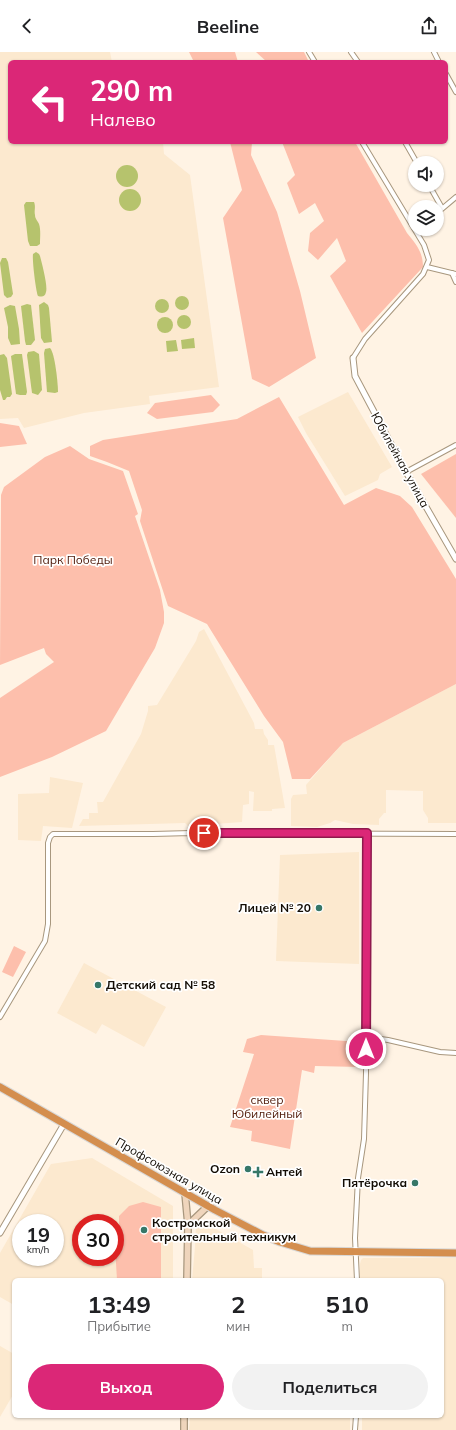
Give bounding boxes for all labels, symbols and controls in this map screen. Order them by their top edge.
icon: back [16,15,38,37]
text: Beeline [197,15,259,38]
icon: share [418,15,440,37]
text: 290 m [90,73,173,108]
icon: left [24,76,76,128]
text: Налево [90,108,156,131]
map controls [408,156,444,236]
button: sound [408,156,444,192]
button: layers [408,200,444,236]
street label: Юбилейная улица [368,409,433,510]
park label: Парк Победы [33,552,113,567]
pin [187,816,221,850]
icon: arrive [193,822,215,844]
place label: Лицей № 20 [238,900,311,915]
marker: Лицей № 20 [314,903,324,913]
place label: Детский сад № 58 [106,977,215,992]
marker: Детский сад № 58 [93,980,103,990]
position arrow [345,1028,387,1070]
park label: сквер Юбилейный [232,1092,302,1121]
street label: Профсоюзная улица [113,1134,225,1207]
place label: Ozon [210,1161,240,1176]
marker: Ozon [243,1164,253,1174]
place label: Антей [266,1164,302,1179]
marker: Антей [253,1167,263,1177]
place label: Пятёрочка [342,1175,407,1190]
marker: Пятёрочка [410,1178,420,1188]
speed limit sign: 30 [72,1214,124,1266]
place label: Костромской строительный техникум [152,1215,296,1244]
text: 19 [26,1222,50,1247]
marker: Костромской строительный техникум [139,1225,149,1235]
text: km/h [27,1243,49,1256]
text: 13:49 [87,1289,151,1319]
text: 2 [231,1289,245,1319]
text: 510 [326,1289,369,1319]
text: Прибытие [87,1318,151,1334]
text: мин [226,1318,250,1334]
text: m [341,1318,353,1334]
button: Выход [28,1364,224,1410]
button: Поделиться [232,1364,428,1410]

